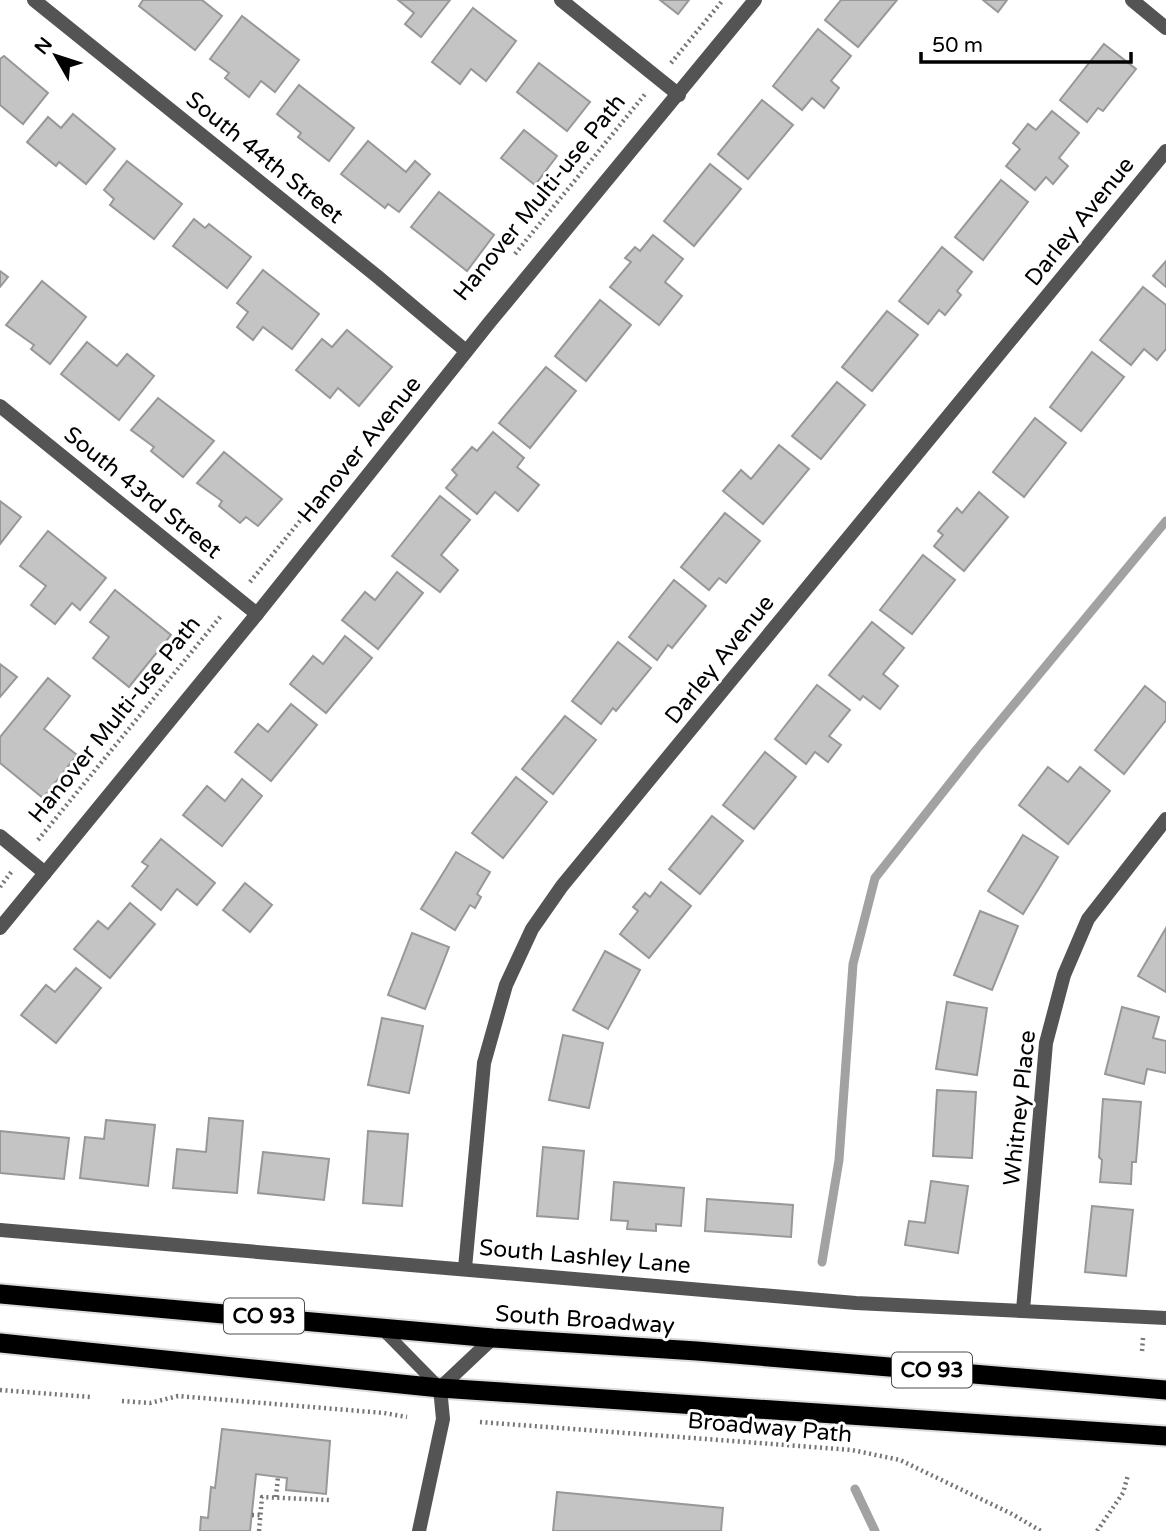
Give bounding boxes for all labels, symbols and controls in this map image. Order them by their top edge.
north arrow [21,21,91,91]
scale bar [921,21,1131,65]
text: N [30,33,57,59]
text: 50 m [932,33,983,58]
street label: South 44th Street [180,86,349,230]
street label: Hanover Multi-use Path [448,89,632,307]
street label: Darley Avenue [1019,151,1140,292]
street label: Hanover Avenue [292,371,427,528]
street label: South 43rd Street [58,421,227,565]
street label: Darley Avenue [659,589,780,730]
street label: Hanover Multi-use Path [23,611,207,829]
street label: Whitney Place [998,1029,1042,1187]
street label: South Lashley Lane [478,1234,692,1280]
road number: CO 93 [224,1298,304,1334]
street label: South Broadway [494,1300,676,1340]
road number: CO 93 [892,1352,972,1388]
street label: Broadway Path [686,1407,853,1449]

